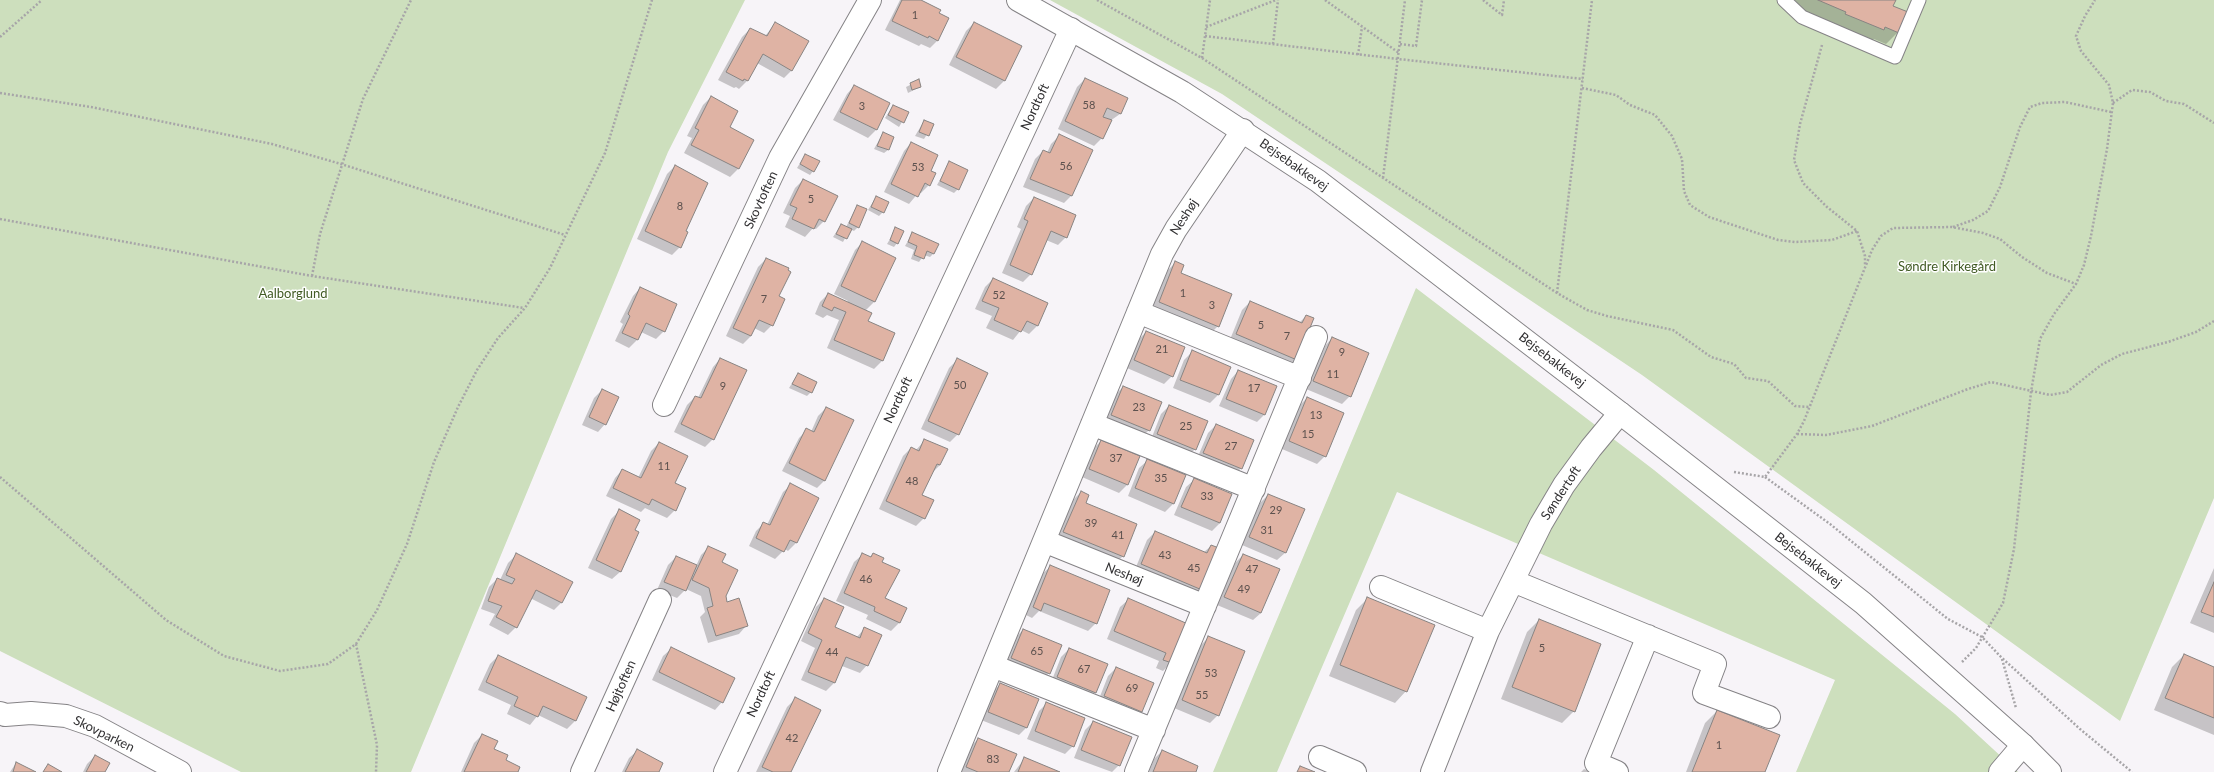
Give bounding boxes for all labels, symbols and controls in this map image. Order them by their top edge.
house number: 1 [912,8,918,22]
street label: Nordtoft [1017,81,1053,133]
house number: 58 [1083,98,1095,112]
house number: 3 [859,99,865,113]
street label: Bejsebakkevej [1257,135,1331,195]
house number: 56 [1060,159,1072,173]
house number: 53 [912,160,924,174]
street label: Skovtoften [741,169,781,231]
house number: 5 [808,192,814,206]
street label: Neshøj [1167,196,1201,238]
house number: 8 [677,199,683,213]
park label: Søndre Kirkegård [1898,259,1996,275]
park label: Aalborglund [258,286,328,302]
house number: 1 [1180,286,1186,300]
house number: 52 [993,288,1005,302]
house number: 7 [761,292,767,306]
house number: 3 [1209,298,1215,312]
house number: 5 [1258,318,1264,332]
house number: 7 [1284,329,1290,343]
street label: Bejsebakkevej [1515,329,1589,391]
house number: 21 [1156,342,1168,356]
house number: 9 [1339,345,1345,359]
house number: 11 [1327,367,1339,381]
street label: Nordtoft [880,374,916,426]
house number: 50 [954,378,966,392]
house number: 9 [720,379,726,393]
house number: 17 [1248,381,1260,395]
house number: 23 [1133,400,1145,414]
house number: 13 [1310,408,1322,422]
house number: 25 [1180,419,1192,433]
house number: 15 [1302,427,1314,441]
house number: 27 [1225,439,1237,453]
house number: 37 [1110,451,1122,465]
house number: 11 [658,459,670,473]
street label: Søndertoft [1538,463,1584,523]
house number: 35 [1155,471,1167,485]
house number: 48 [906,474,918,488]
house number: 33 [1201,489,1213,503]
house number: 29 [1270,503,1282,517]
house number: 39 [1085,516,1097,530]
house number: 31 [1261,523,1273,537]
house number: 41 [1112,528,1124,542]
street label: Bejsebakkevej [1771,529,1845,591]
house number: 43 [1159,548,1171,562]
street label: Neshøj [1103,559,1145,589]
house number: 45 [1188,561,1200,575]
house number: 47 [1246,562,1258,576]
house number: 46 [860,572,872,586]
house number: 49 [1238,582,1250,596]
house number: 5 [1539,641,1545,655]
house number: 65 [1031,644,1043,658]
house number: 44 [826,645,838,659]
street label: Højtoften [603,658,639,714]
house number: 67 [1078,662,1090,676]
house number: 53 [1205,666,1217,680]
street label: Nordtoft [743,668,779,720]
house number: 69 [1126,681,1138,695]
house number: 55 [1196,688,1208,702]
street label: Skovparken [71,713,137,755]
house number: 42 [786,731,798,745]
house number: 1 [1716,738,1722,752]
house number: 83 [987,752,999,766]

